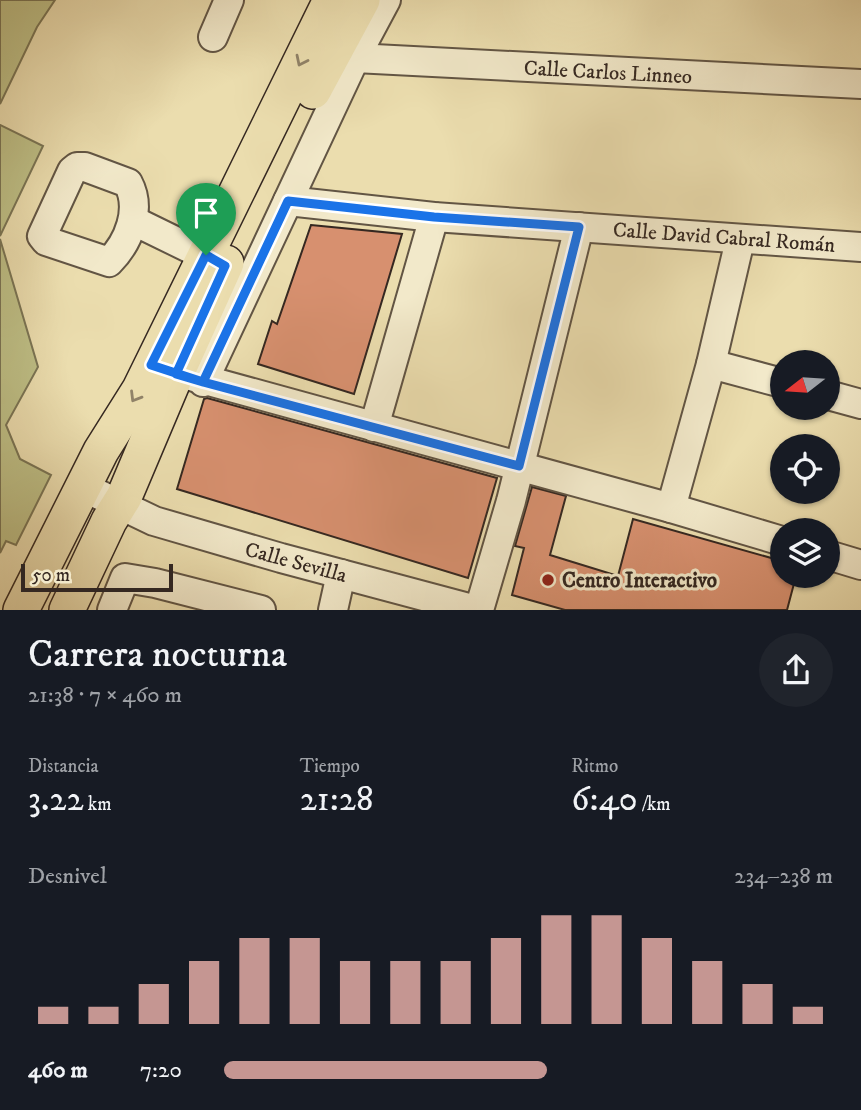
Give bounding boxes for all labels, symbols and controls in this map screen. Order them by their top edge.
one-way arrow [296,54,310,66]
street label: Calle Carlos Linneo [523,56,693,90]
pin [176,183,236,255]
icon: arrive [187,194,225,232]
street label: Calle David Cabral Román [612,217,836,259]
north arrow [770,350,840,420]
map controls [770,350,840,588]
one-way arrow [130,389,143,402]
button: locate [770,434,840,504]
button: layers [770,518,840,588]
street label: Calle Sevilla [242,537,350,589]
scale bar [21,561,173,592]
text: 50 m [32,564,70,587]
place label: Centro Interactivo [562,568,717,594]
marker: Centro Interactivo [540,572,556,588]
text: Carrera nocturna [28,631,287,679]
button: share [759,633,833,707]
text: 21:38 · 7 × 460 m [28,681,182,710]
text: Distancia [28,755,99,778]
text: Tiempo [300,755,360,778]
text: Ritmo [571,755,618,778]
text: 3.22 [28,778,84,822]
text: 21:28 [300,778,374,822]
text: 6:40 [571,778,638,822]
text: km [84,793,112,816]
text: /km [638,793,671,816]
text: Desnivel [28,862,107,891]
text: 234–238 m [734,862,833,891]
text: 460 m [28,1056,88,1085]
text: 7:20 [140,1056,182,1085]

